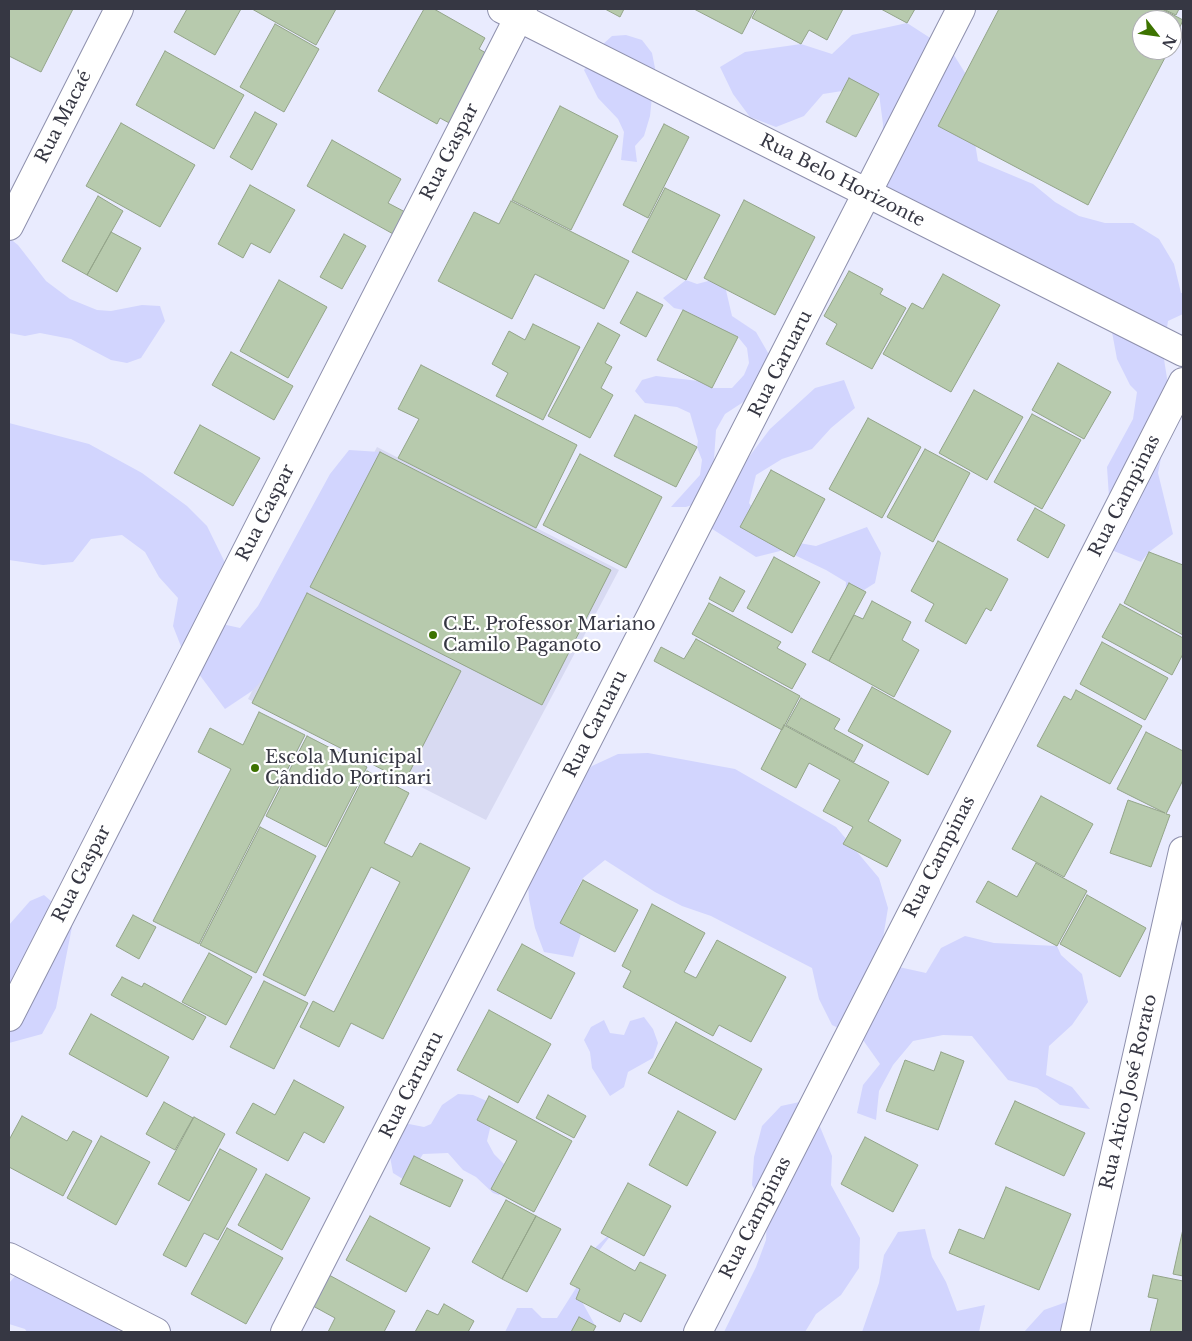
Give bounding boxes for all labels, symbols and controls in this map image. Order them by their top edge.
north arrow [1132,10,1182,60]
text: N [1158,32,1180,52]
street label: Rua Macaé [31,67,97,167]
street label: Rua Gaspar [416,100,484,204]
street label: Rua Belo Horizonte [756,130,928,232]
street label: Rua Caruaru [745,307,817,421]
street label: Rua Campinas [1085,431,1165,561]
street label: Rua Gaspar [232,461,300,565]
place label: C.E. Professor Mariano Camilo Paganoto [443,614,656,656]
marker: C.E. Professor Mariano Camilo Paganoto [427,629,439,641]
street label: Rua Caruaru [560,667,632,781]
place label: Escola Municipal Cândido Portinari [265,747,431,790]
marker: Escola Municipal Cândido Portinari [249,762,261,774]
street label: Rua Campinas [900,792,980,922]
street label: Rua Gaspar [48,822,116,926]
street label: Rua Atico José Rorato [1096,992,1162,1192]
street label: Rua Caruaru [376,1028,448,1142]
street label: Rua Campinas [716,1153,796,1283]

